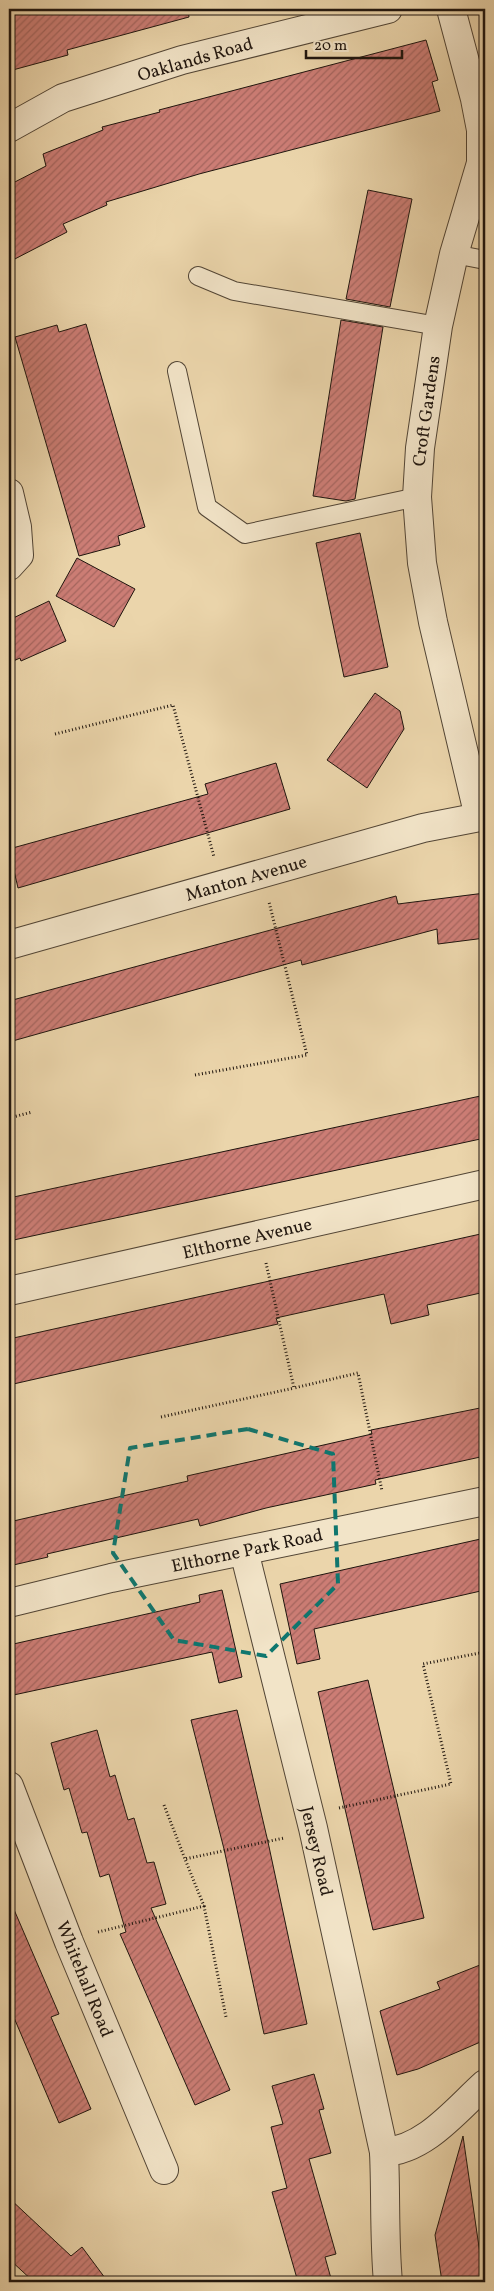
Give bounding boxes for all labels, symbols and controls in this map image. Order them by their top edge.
scale bar [306,28,403,60]
street label: Oaklands Road [135,32,256,89]
text: 20 m [314,36,347,57]
street label: Croft Gardens [407,354,448,468]
street label: Manton Avenue [183,850,310,909]
street label: Elthorne Avenue [180,1212,315,1267]
street label: Elthorne Park Road [169,1523,325,1580]
street label: Jersey Road [293,1804,338,1899]
street label: Whitehall Road [49,1918,118,2041]

